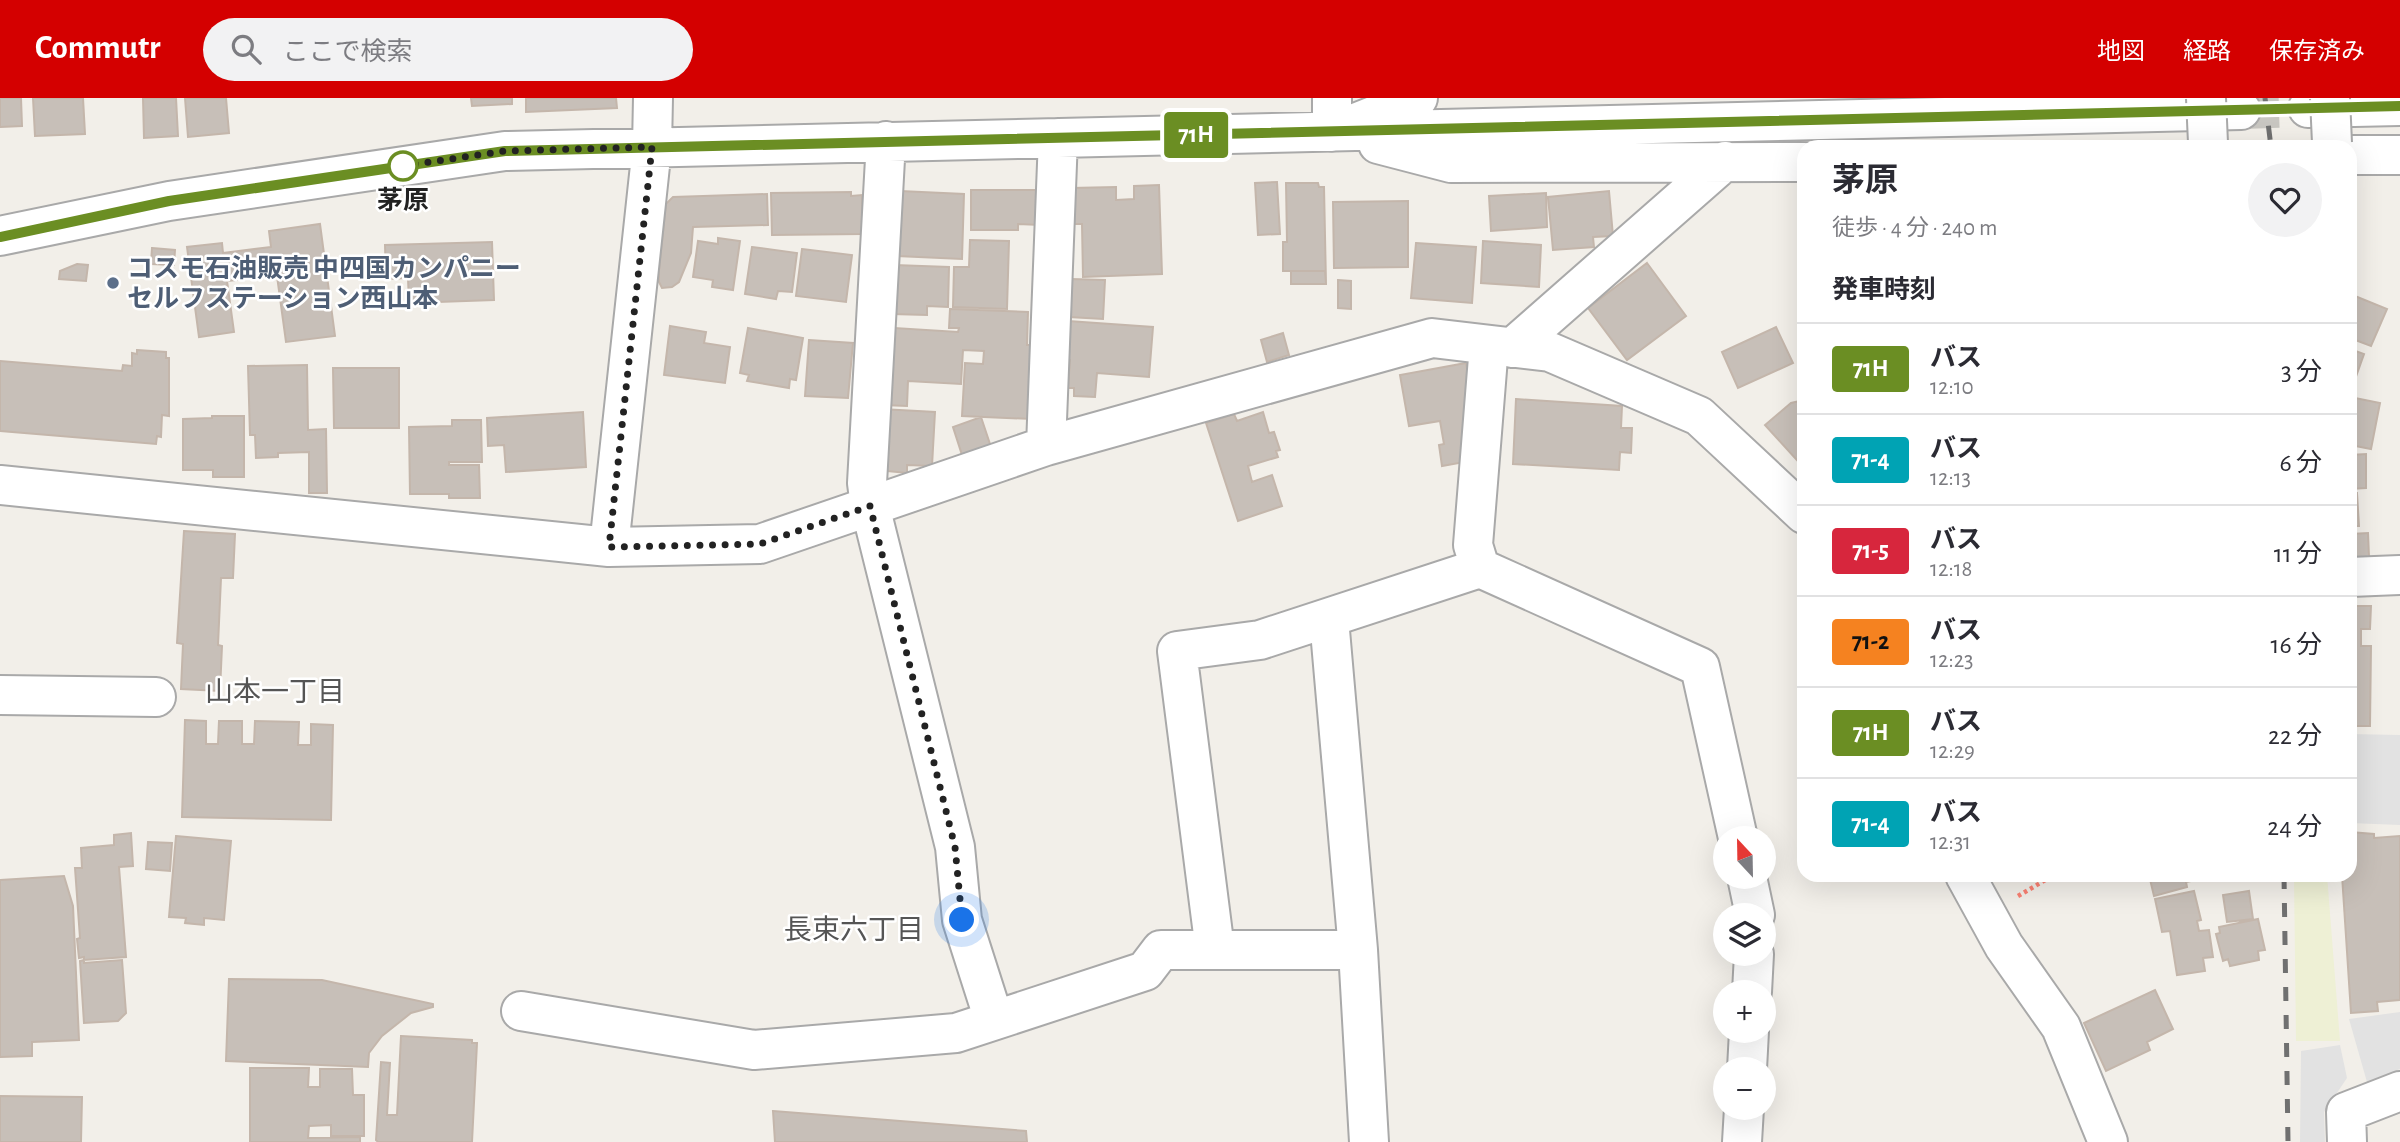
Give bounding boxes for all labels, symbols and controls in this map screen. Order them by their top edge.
search box [203,18,693,81]
icon: search [227,30,265,68]
text: Commutr [35,32,161,65]
text: ここで検索 [283,39,413,65]
text: 地図 [2097,40,2145,64]
text: 経路 [2183,40,2231,64]
text: 保存済み [2269,40,2365,64]
line badge: 71H [1156,112,1236,158]
text: 71H [1178,123,1214,147]
marker: 茅原 [388,151,418,181]
button: heart [2248,163,2322,237]
text: 茅原 [1832,165,1898,198]
place label: 茅原 [377,186,429,214]
text: 徒歩 · 4 分 · 240 m [1832,217,1997,240]
place label: コスモ石油販売 中四国カンパニー セルフステーション西山本 [127,254,521,312]
marker: コスモ石油販売 中四国カンパニー セルフステーション西山本 [105,275,121,291]
text: 発車時刻 [1832,277,1936,303]
text: バス [1930,345,1982,371]
text: 71H [1853,357,1888,381]
text: 3 分 [2281,359,2322,385]
text: 12:10 [1930,376,1974,399]
text: バス [1930,436,1982,462]
text: 71-4 [1851,448,1890,472]
text: 6 分 [2279,450,2322,476]
text: 12:13 [1930,467,1971,490]
text: バス [1930,527,1982,553]
text: 71-5 [1852,539,1889,563]
text: 11 分 [2274,541,2322,567]
text: 12:18 [1930,558,1972,581]
text: バス [1930,618,1982,644]
text: 71-2 [1852,630,1889,654]
text: 16 分 [2271,632,2322,658]
text: 12:23 [1930,649,1974,672]
district label: 山本一丁目 [205,677,345,707]
text: バス [1930,709,1982,735]
text: 71H [1853,721,1888,745]
text: 22 分 [2268,723,2322,749]
text: 12:29 [1930,740,1975,763]
text: バス [1930,800,1982,826]
text: 71-4 [1851,812,1890,836]
text: 24 分 [2267,814,2322,840]
north arrow [1713,826,1776,889]
map controls [1713,826,1776,1120]
text: 12:31 [1930,831,1971,854]
your location [944,902,979,937]
button: layers [1713,903,1776,966]
district label: 長束六丁目 [784,915,924,945]
button: + [1713,980,1776,1043]
button: − [1713,1057,1776,1120]

